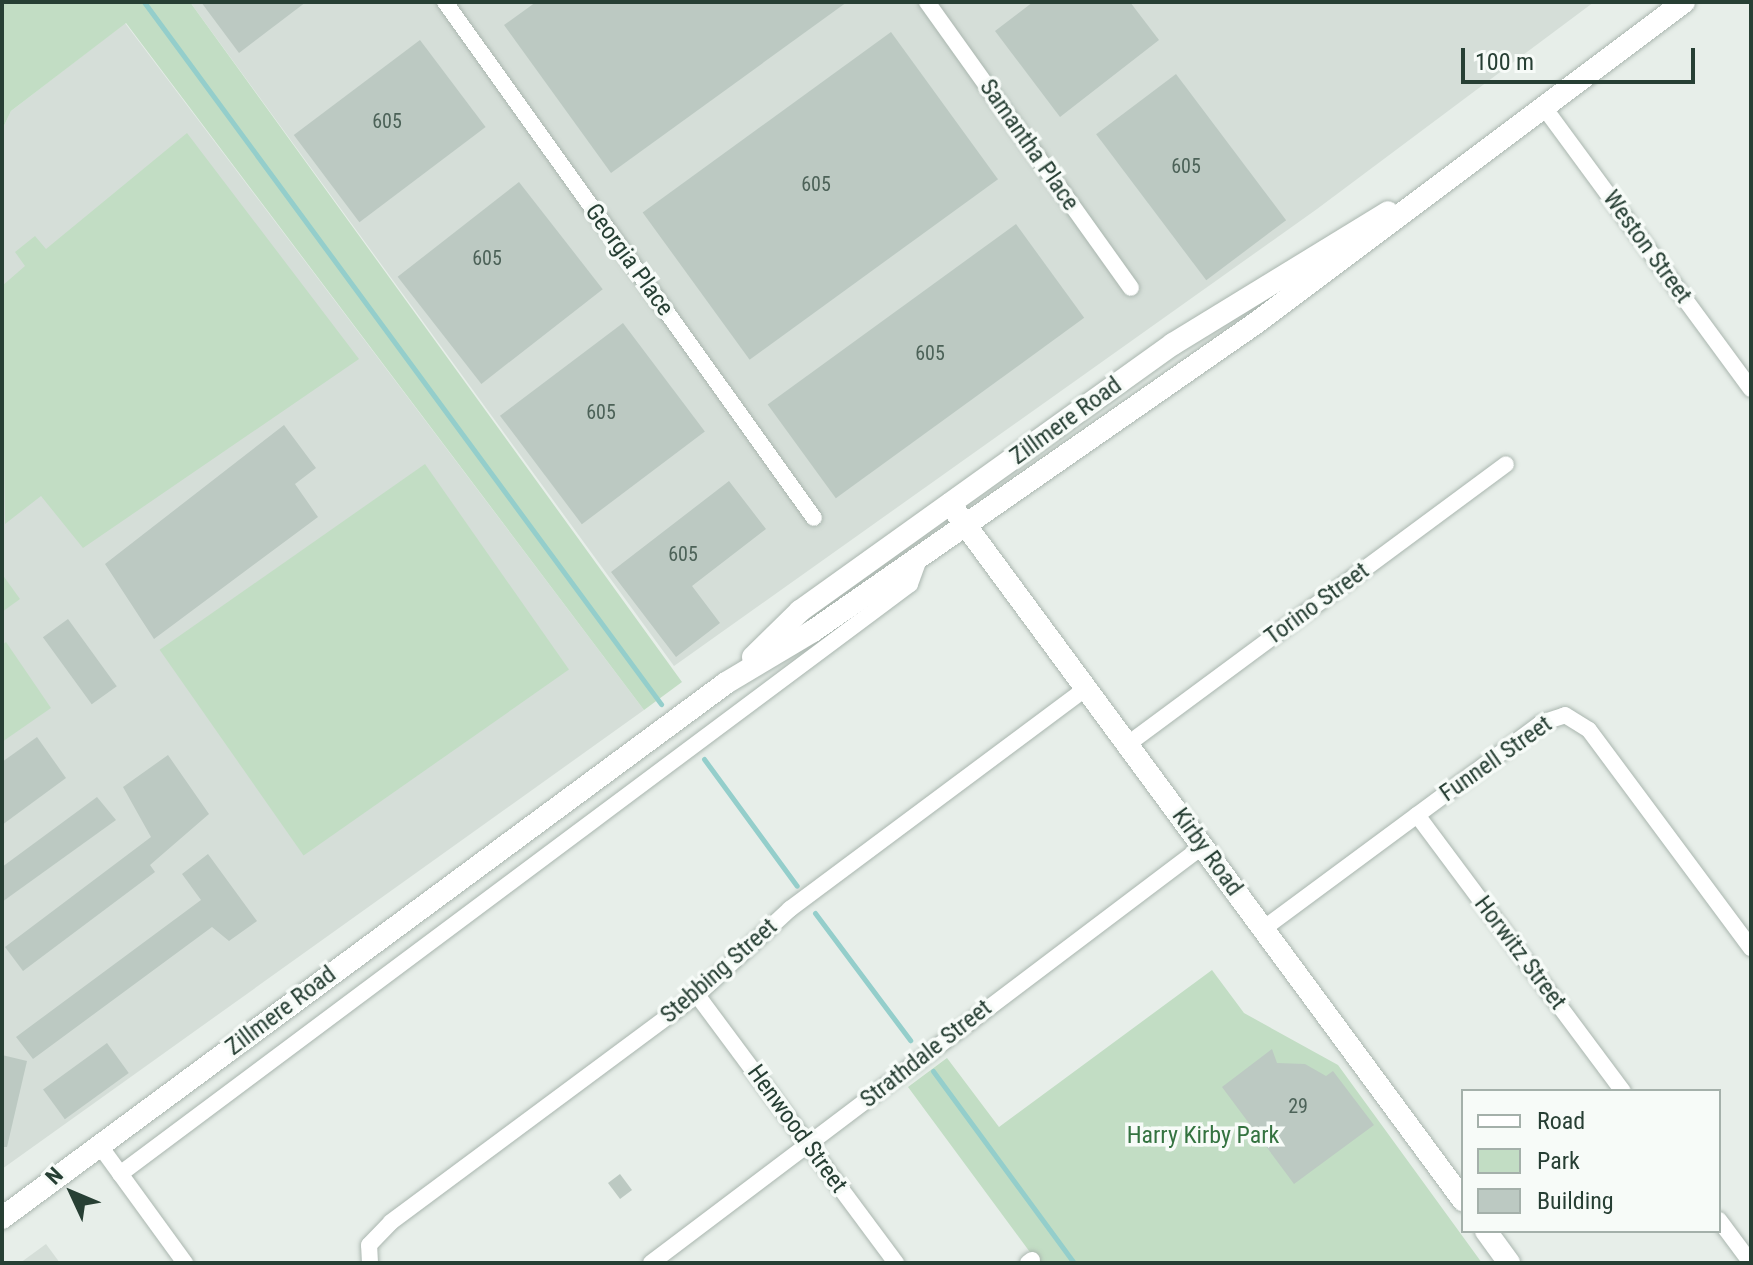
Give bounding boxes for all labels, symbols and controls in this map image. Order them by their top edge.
scale bar [1465,32,1699,82]
text: 100 m [1475,48,1534,76]
street label: Samantha Place [973,74,1085,216]
house number: 605 [372,109,402,133]
house number: 605 [1171,154,1201,178]
house number: 605 [801,172,831,196]
street label: Weston Street [1596,185,1698,309]
street label: Georgia Place [579,198,679,322]
house number: 605 [472,246,502,270]
house number: 605 [915,341,945,365]
street label: Zillmere Road [1005,371,1127,471]
house number: 605 [586,400,616,424]
house number: 605 [668,542,698,566]
street label: Torino Street [1259,557,1375,651]
street label: Funnell Street [1434,710,1558,808]
street label: Kirby Road [1166,803,1248,901]
street label: Horwitz Street [1468,890,1572,1016]
street label: Stebbing Street [655,913,783,1029]
street label: Zillmere Road [220,960,342,1062]
street label: Strathdale Street [855,994,997,1114]
street label: Henwood Street [741,1059,853,1199]
legend [1461,1089,1721,1233]
house number: 29 [1288,1094,1308,1118]
text: Road [1537,1107,1585,1135]
park label: Harry Kirby Park [1127,1122,1279,1150]
text: Park [1537,1147,1580,1175]
north arrow [32,1153,112,1233]
text: N [41,1162,68,1190]
text: Building [1537,1187,1614,1215]

